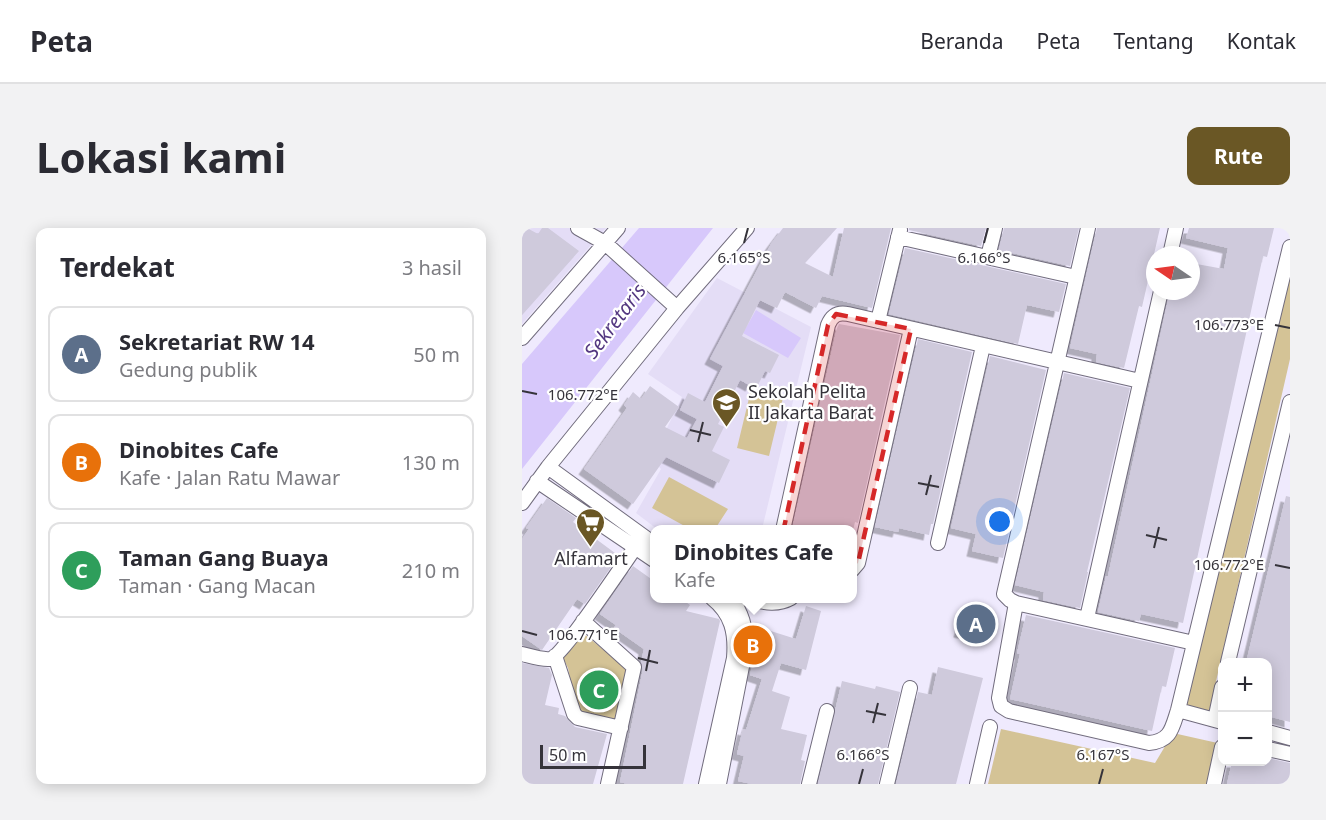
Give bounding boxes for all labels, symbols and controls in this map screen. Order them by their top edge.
text: Peta [30,22,93,60]
text: Beranda [920,27,1004,55]
text: Peta [1037,27,1080,55]
text: Tentang [1113,27,1194,55]
text: Kontak [1227,27,1296,55]
button: Rute [1187,127,1290,185]
text: Lokasi kami [36,128,286,185]
north arrow [1146,246,1200,300]
text: 6.165°S [718,247,771,267]
text: 6.166°S [958,247,1011,267]
text: Terdekat [60,249,175,285]
text: 3 hasil [402,254,462,281]
water label: Sekretaris [578,277,652,364]
text: 106.773°E [1194,314,1264,334]
text: Sekretariat RW 14 [119,326,315,356]
text: A [75,341,88,368]
text: 50 m [413,341,460,368]
text: Gedung publik [119,356,257,383]
place label: Sekolah Pelita II Jakarta Barat [748,379,874,424]
text: 106.772°E [548,384,618,404]
school or university icon: Sekolah Pelita II Jakarta Barat [711,386,743,428]
text: Dinobites Cafe [119,434,279,464]
text: B [75,449,88,476]
text: 130 m [402,449,460,476]
text: Kafe · Jalan Ratu Mawar [119,464,340,491]
supermarket icon: Alfamart [575,506,607,548]
your location [985,507,1014,536]
popup [650,525,857,603]
text: Dinobites Cafe [674,536,833,566]
text: Taman Gang Buaya [119,542,329,572]
place label: Alfamart [554,546,628,570]
text: 106.772°E [1194,554,1264,574]
text: C [75,557,88,584]
text: 210 m [402,557,460,584]
text: Kafe [674,566,715,593]
text: Taman · Gang Macan [119,572,316,599]
pin: A [956,602,996,646]
pin: B [734,622,772,668]
text: 106.771°E [548,624,618,644]
map controls [1218,658,1272,766]
button: + [1218,658,1272,712]
pin: C [580,668,619,712]
button: − [1218,712,1272,766]
scale bar [540,742,646,770]
text: 50 m [549,744,586,766]
text: 6.166°S [837,744,890,764]
text: 6.167°S [1077,744,1130,764]

